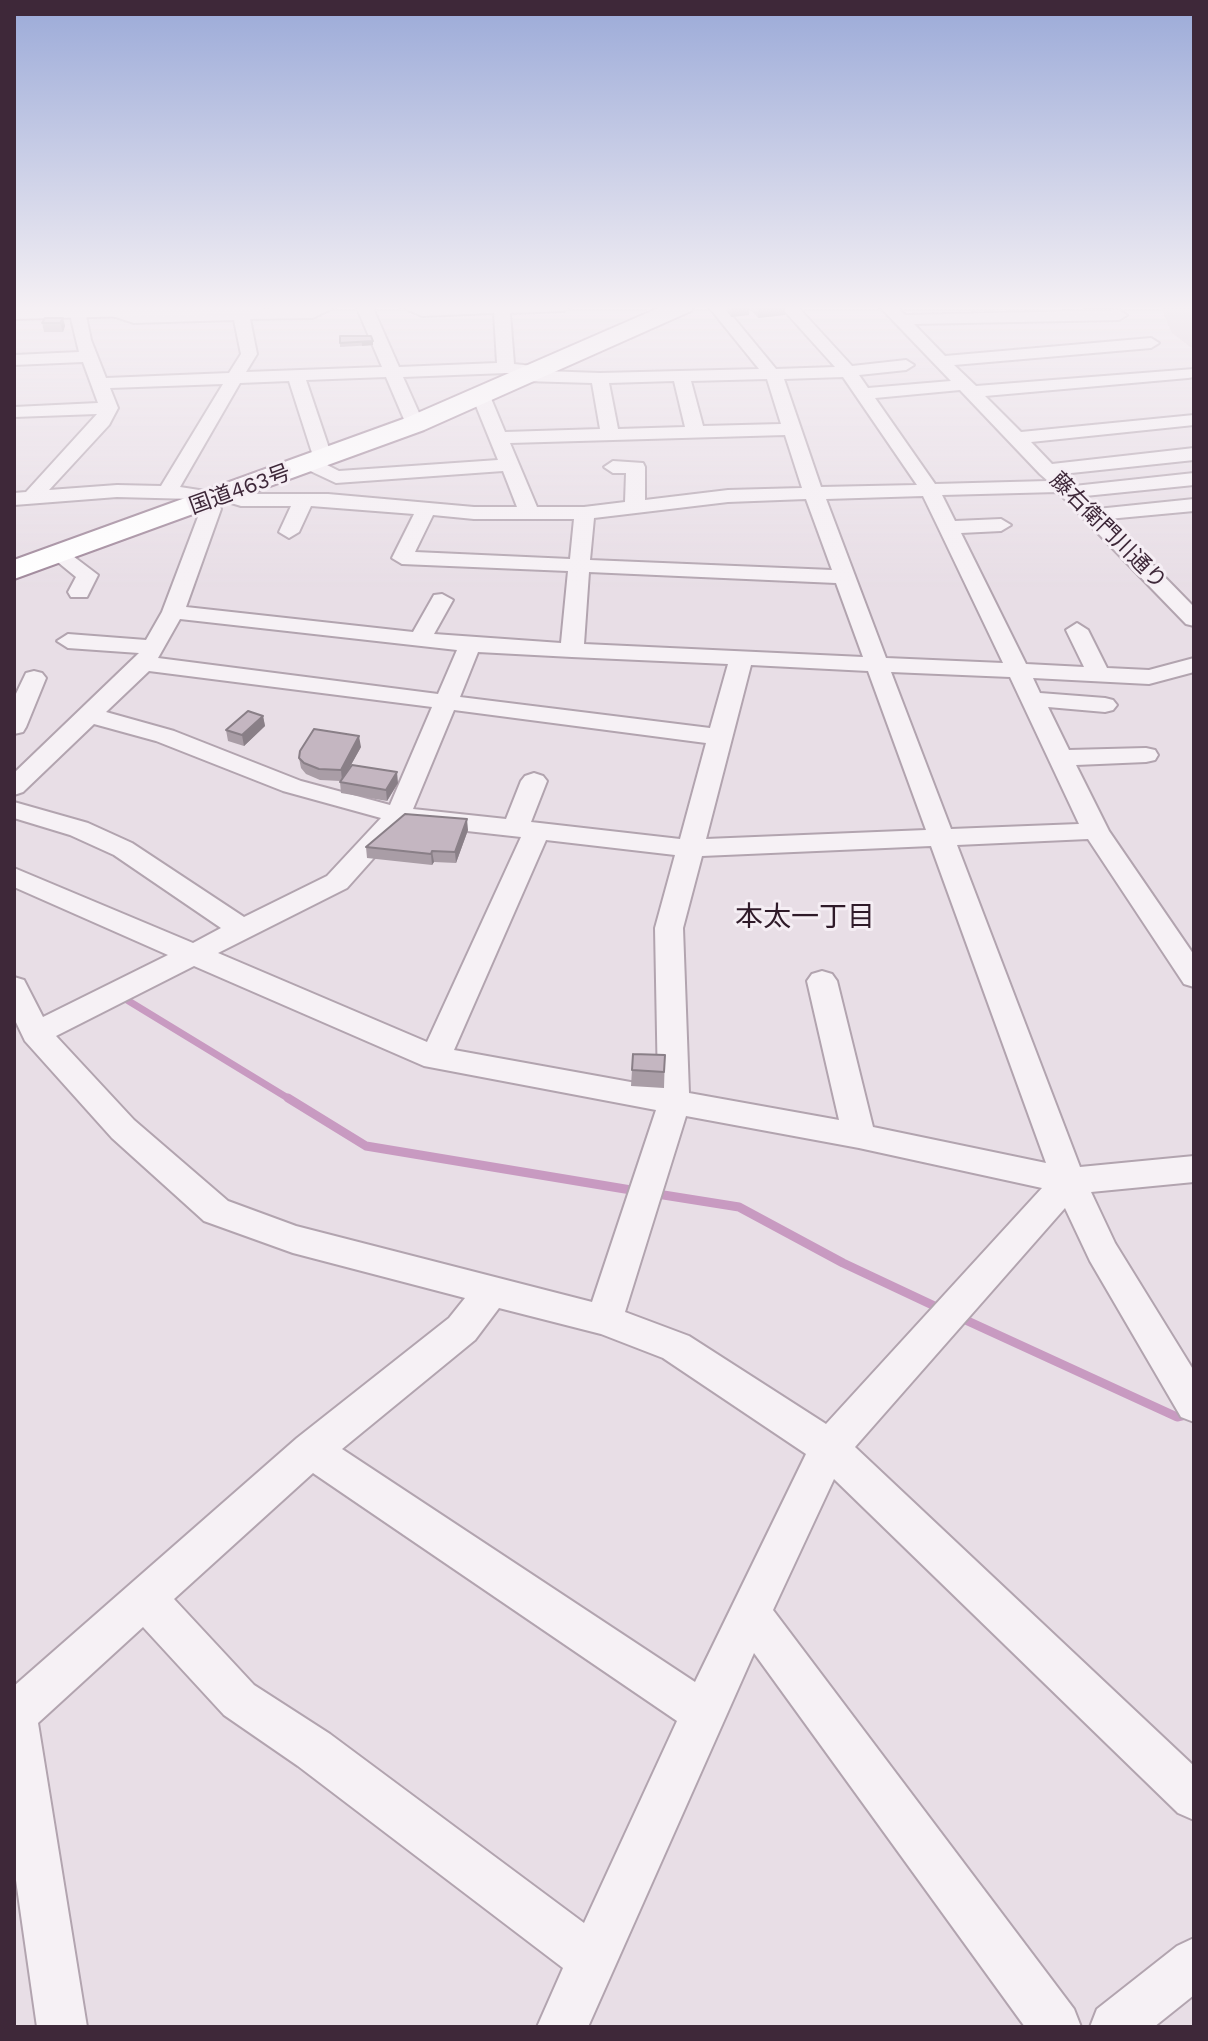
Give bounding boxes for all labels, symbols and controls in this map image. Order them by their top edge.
street label: 国道463号 [186,460,294,520]
street label: 藤右衛門川通り [1044,467,1172,595]
district label: 本太一丁目 [735,901,875,935]

